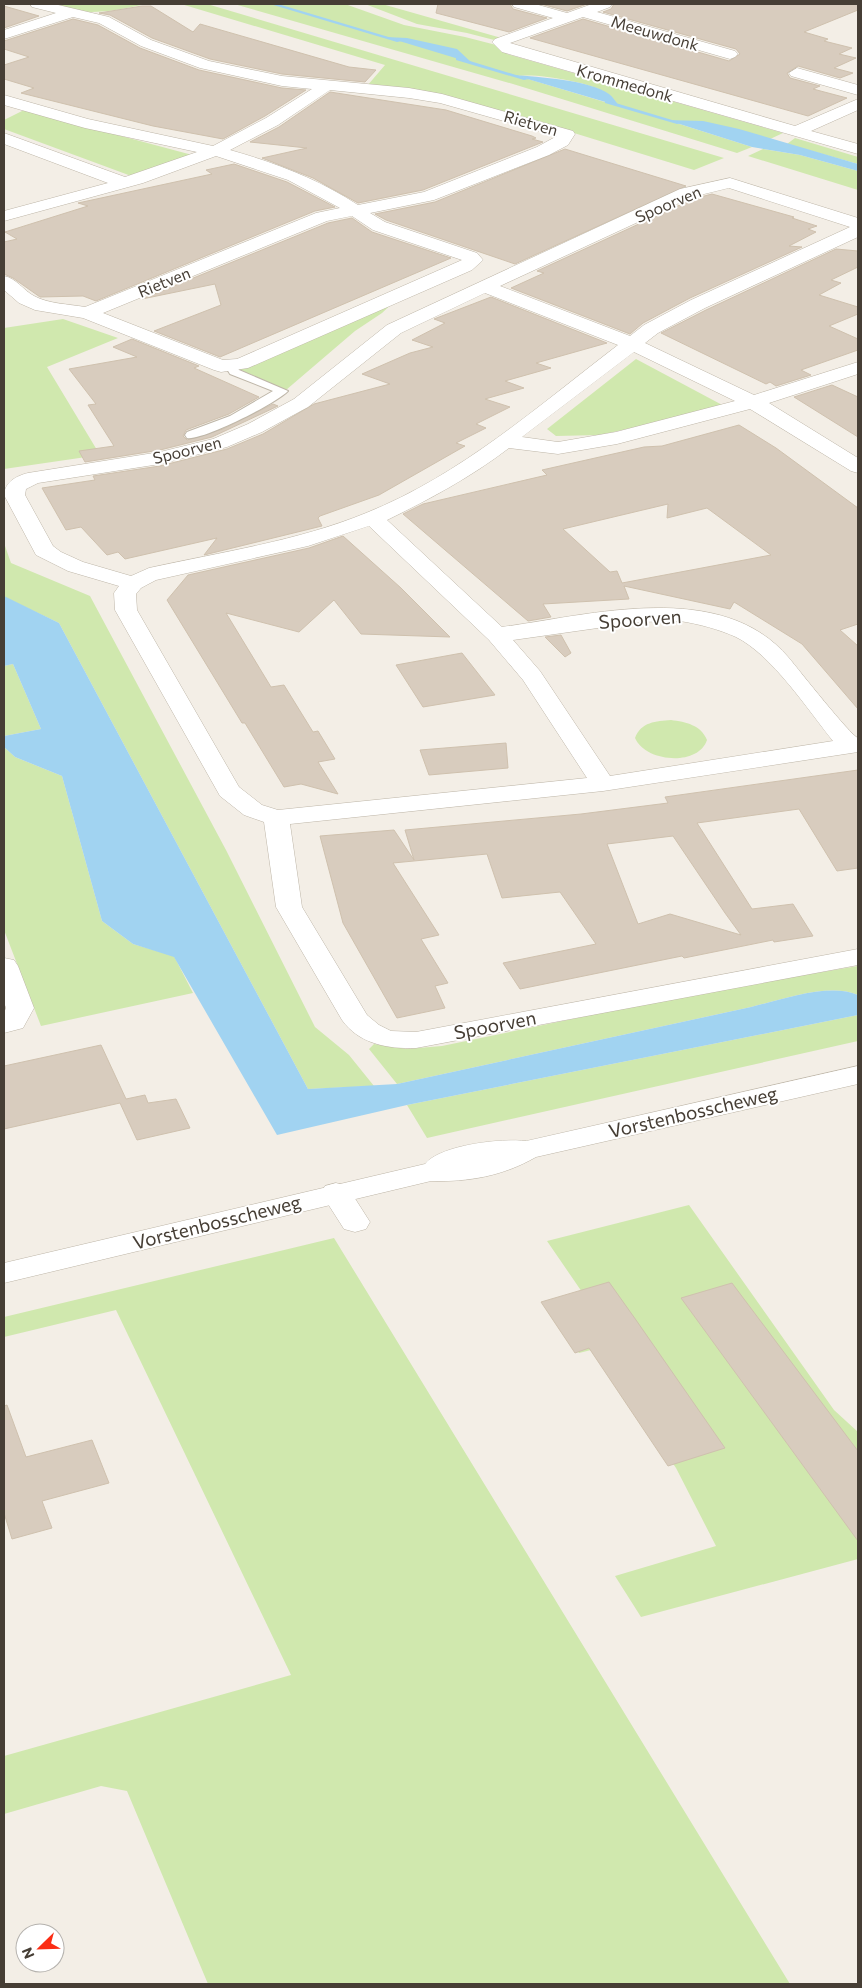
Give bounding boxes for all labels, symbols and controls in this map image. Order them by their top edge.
street label: Meeuwdonk [609,11,701,54]
street label: Krommedonk [575,60,676,105]
street label: Rietven [502,106,560,139]
street label: Spoorven [632,181,704,226]
street label: Rietven [135,262,193,301]
street label: Spoorven [151,432,223,467]
street label: Spoorven [598,604,682,633]
street label: Spoorven [452,1005,538,1044]
street label: Vorstenbosscheweg [606,1081,779,1142]
street label: Vorstenbosscheweg [130,1190,303,1254]
north arrow [15,1923,65,1973]
text: N [18,1945,37,1961]

